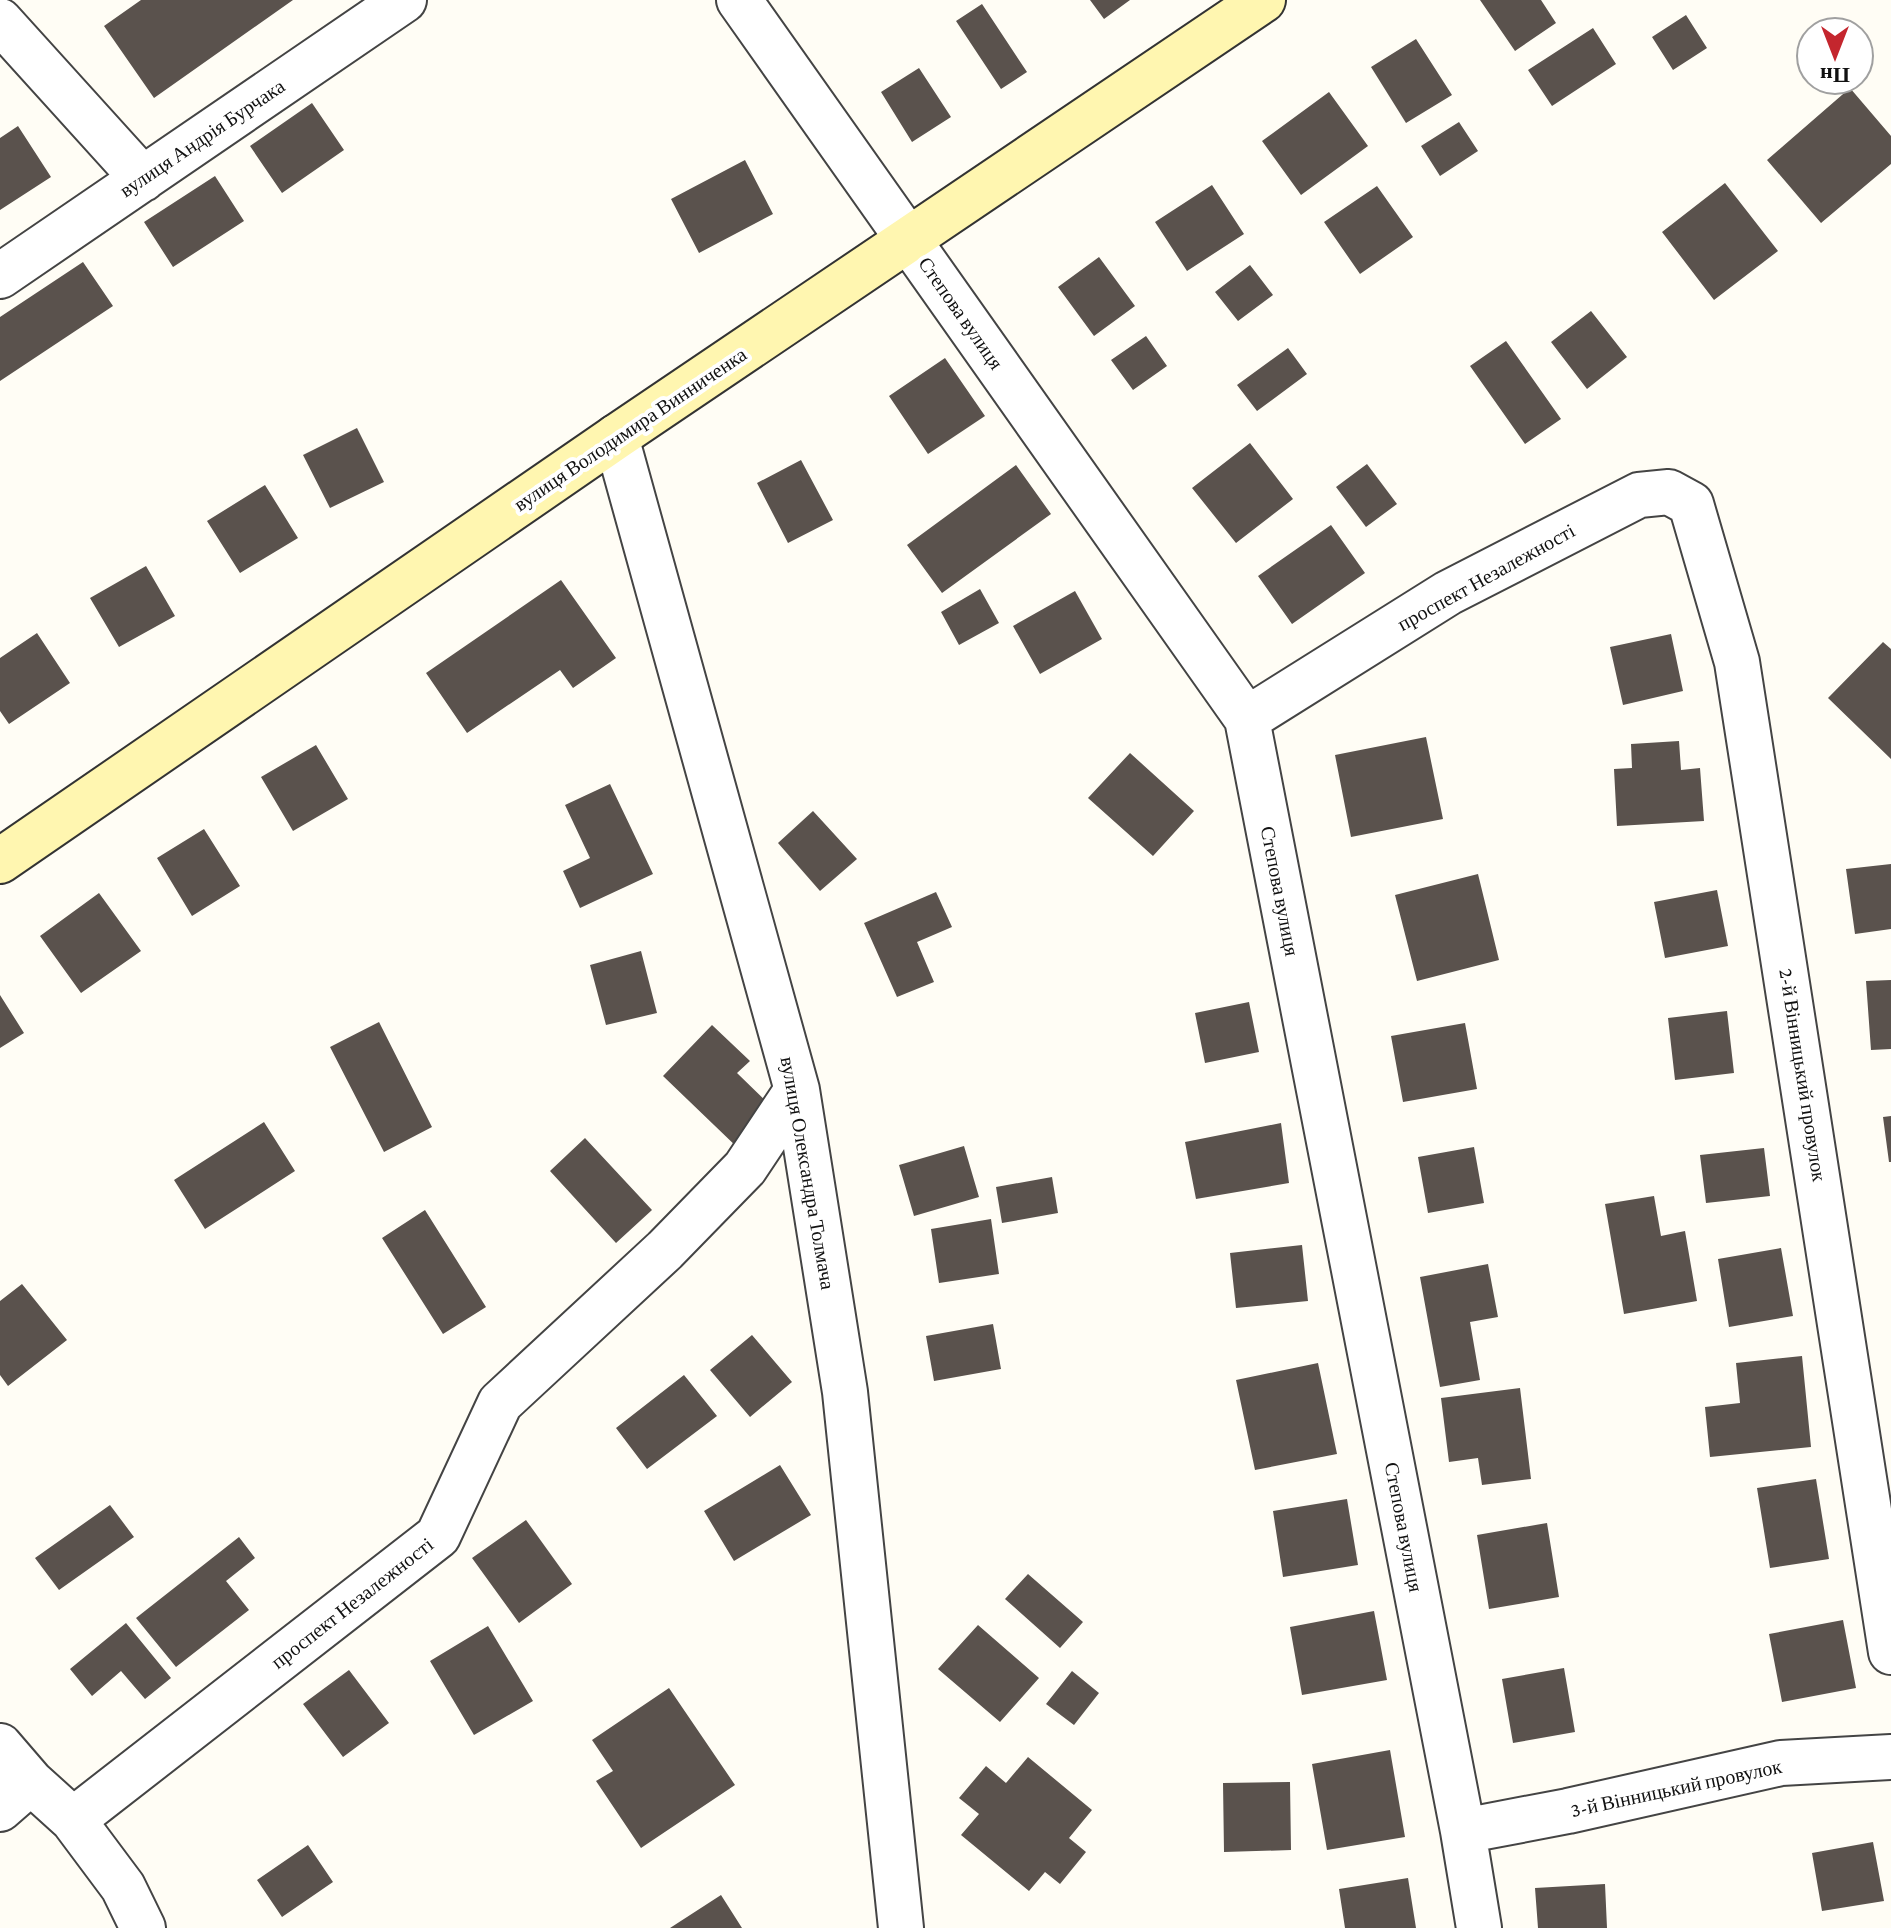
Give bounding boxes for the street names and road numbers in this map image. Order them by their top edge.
street label: вулиця Андрія Бурчака [116,75,289,202]
street label: Степова вулиця [913,253,1008,374]
street label: вулиця Володимира Винниченка [510,343,751,516]
street label: проспект Незалежності [1394,519,1579,636]
street label: Степова вулиця [1256,824,1303,958]
street label: 2-й Вінницький провулок [1774,967,1831,1183]
street label: вулиця Олександра Толмача [776,1055,839,1292]
street label: Степова вулиця [1380,1460,1427,1594]
street label: проспект Незалежності [267,1533,438,1674]
street label: 3-й Вінницький провулок [1568,1755,1784,1822]

